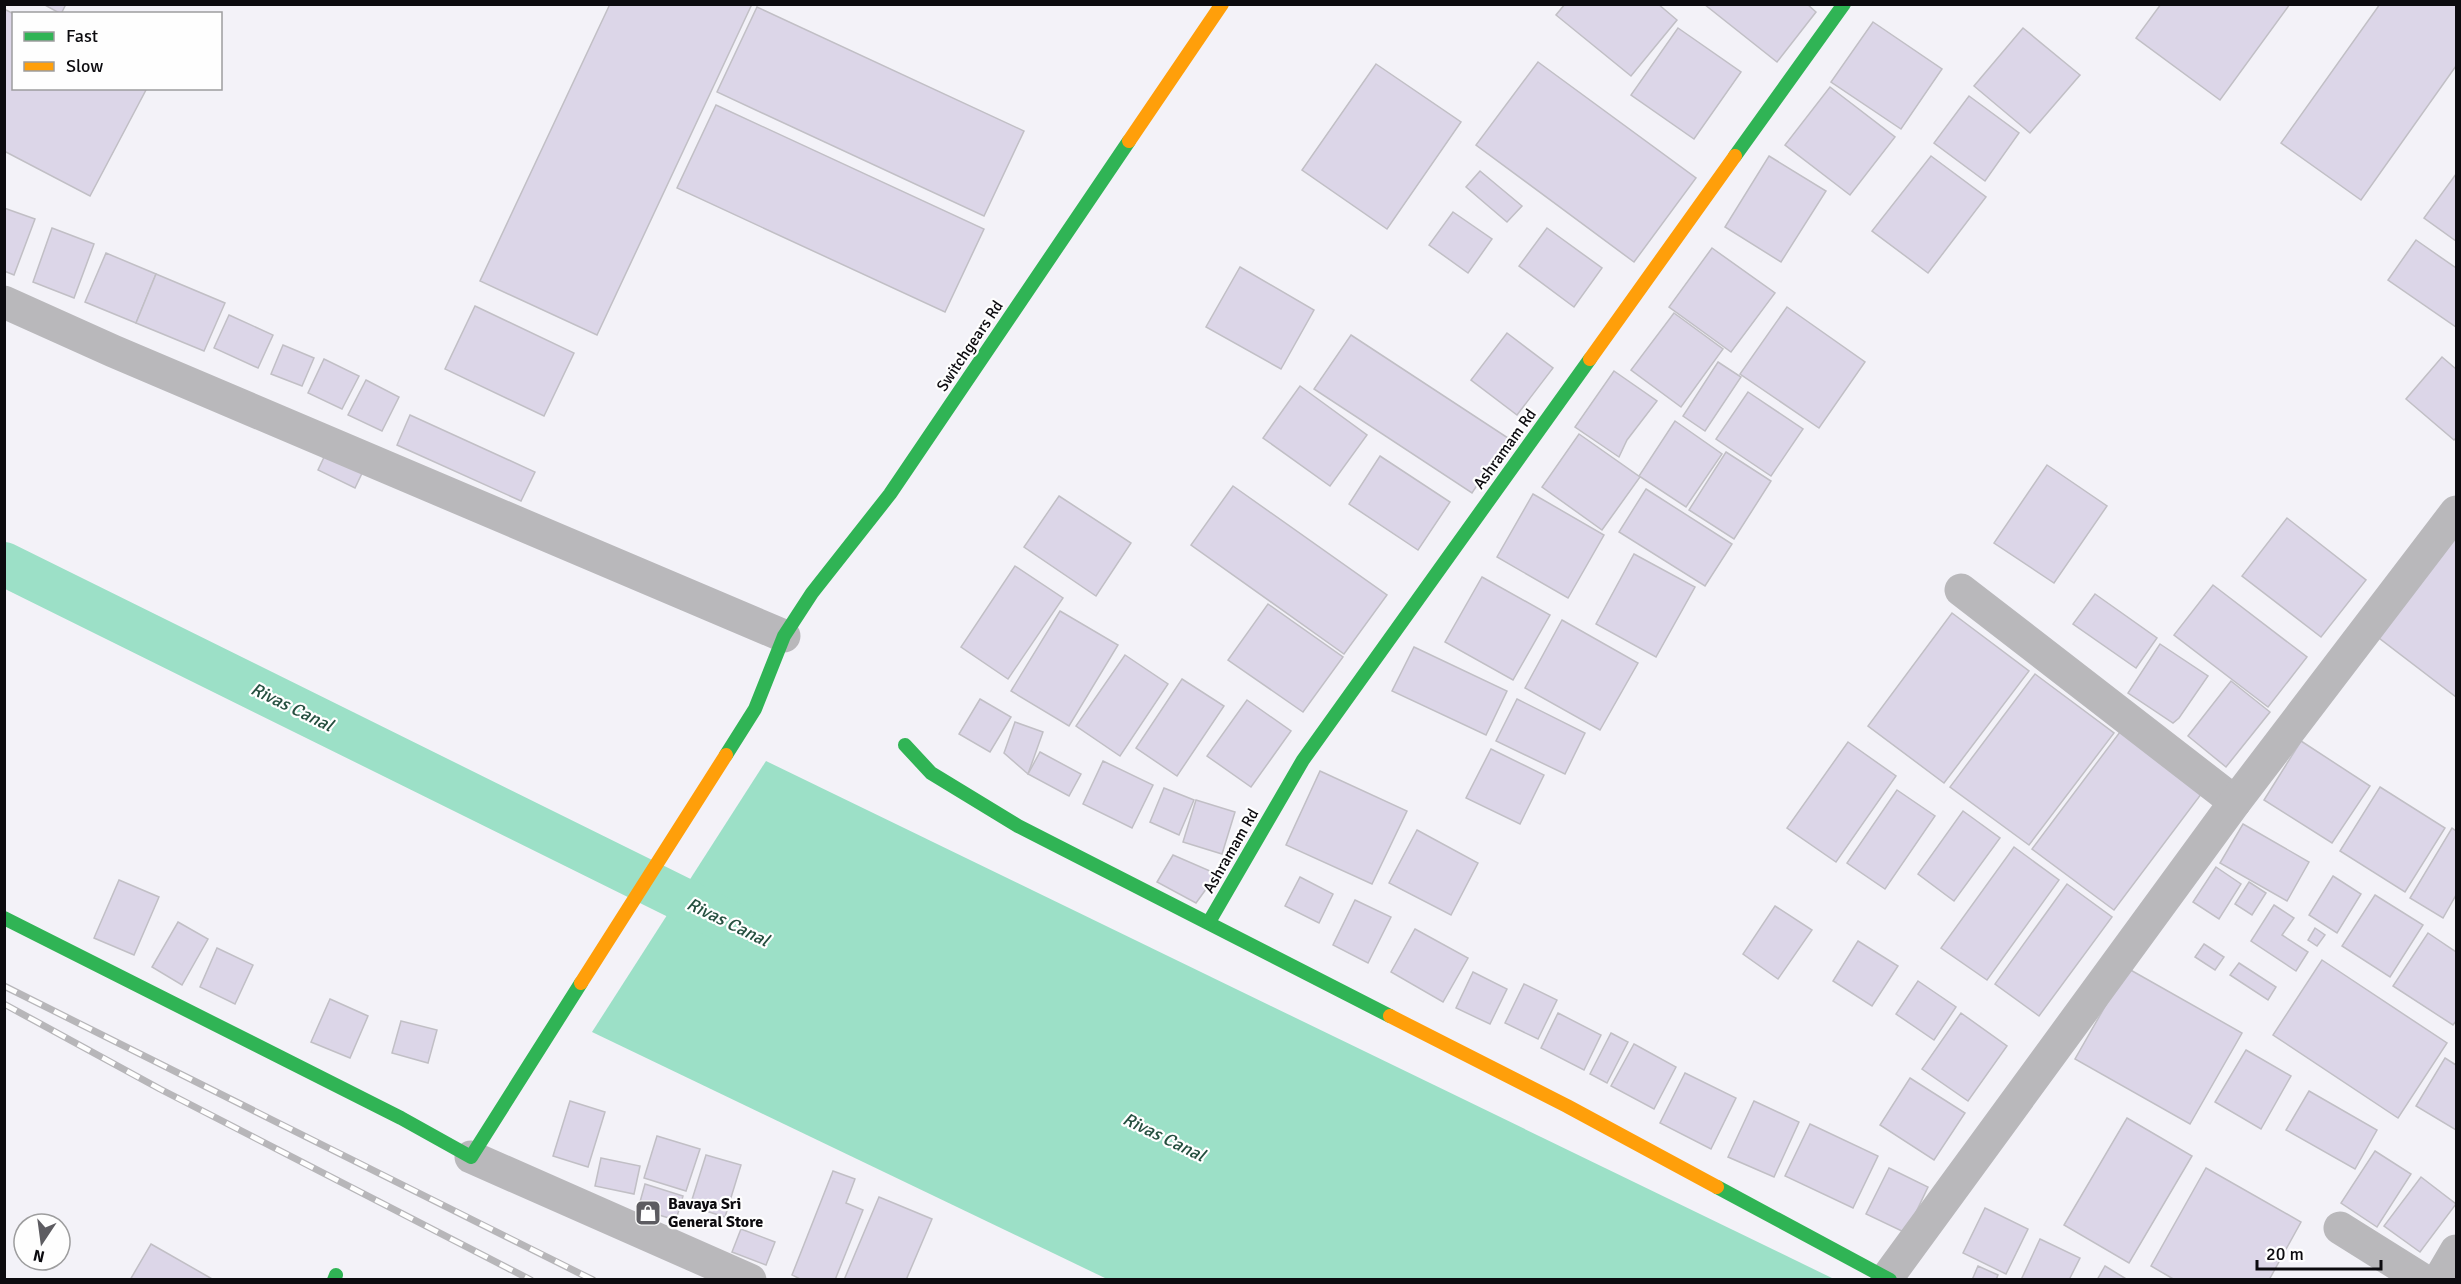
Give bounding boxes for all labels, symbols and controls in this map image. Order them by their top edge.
legend [12,12,222,90]
text: Fast [66,25,98,47]
text: Slow [66,55,103,77]
street label: Switchgears Rd [932,297,1008,395]
street label: Ashramam Rd [1469,405,1541,493]
water label: Rivas Canal [247,678,338,737]
street label: Ashramam Rd [1199,805,1263,897]
water label: Rivas Canal [683,893,774,952]
water label: Rivas Canal [1119,1108,1210,1167]
place label: Bavaya Sri General Store [668,1194,763,1232]
shop icon: Bavaya Sri General Store [633,1198,663,1228]
north arrow [12,1212,72,1272]
scale bar [2257,1233,2382,1271]
text: 20 m [2266,1243,2304,1265]
text: N [31,1245,47,1267]

